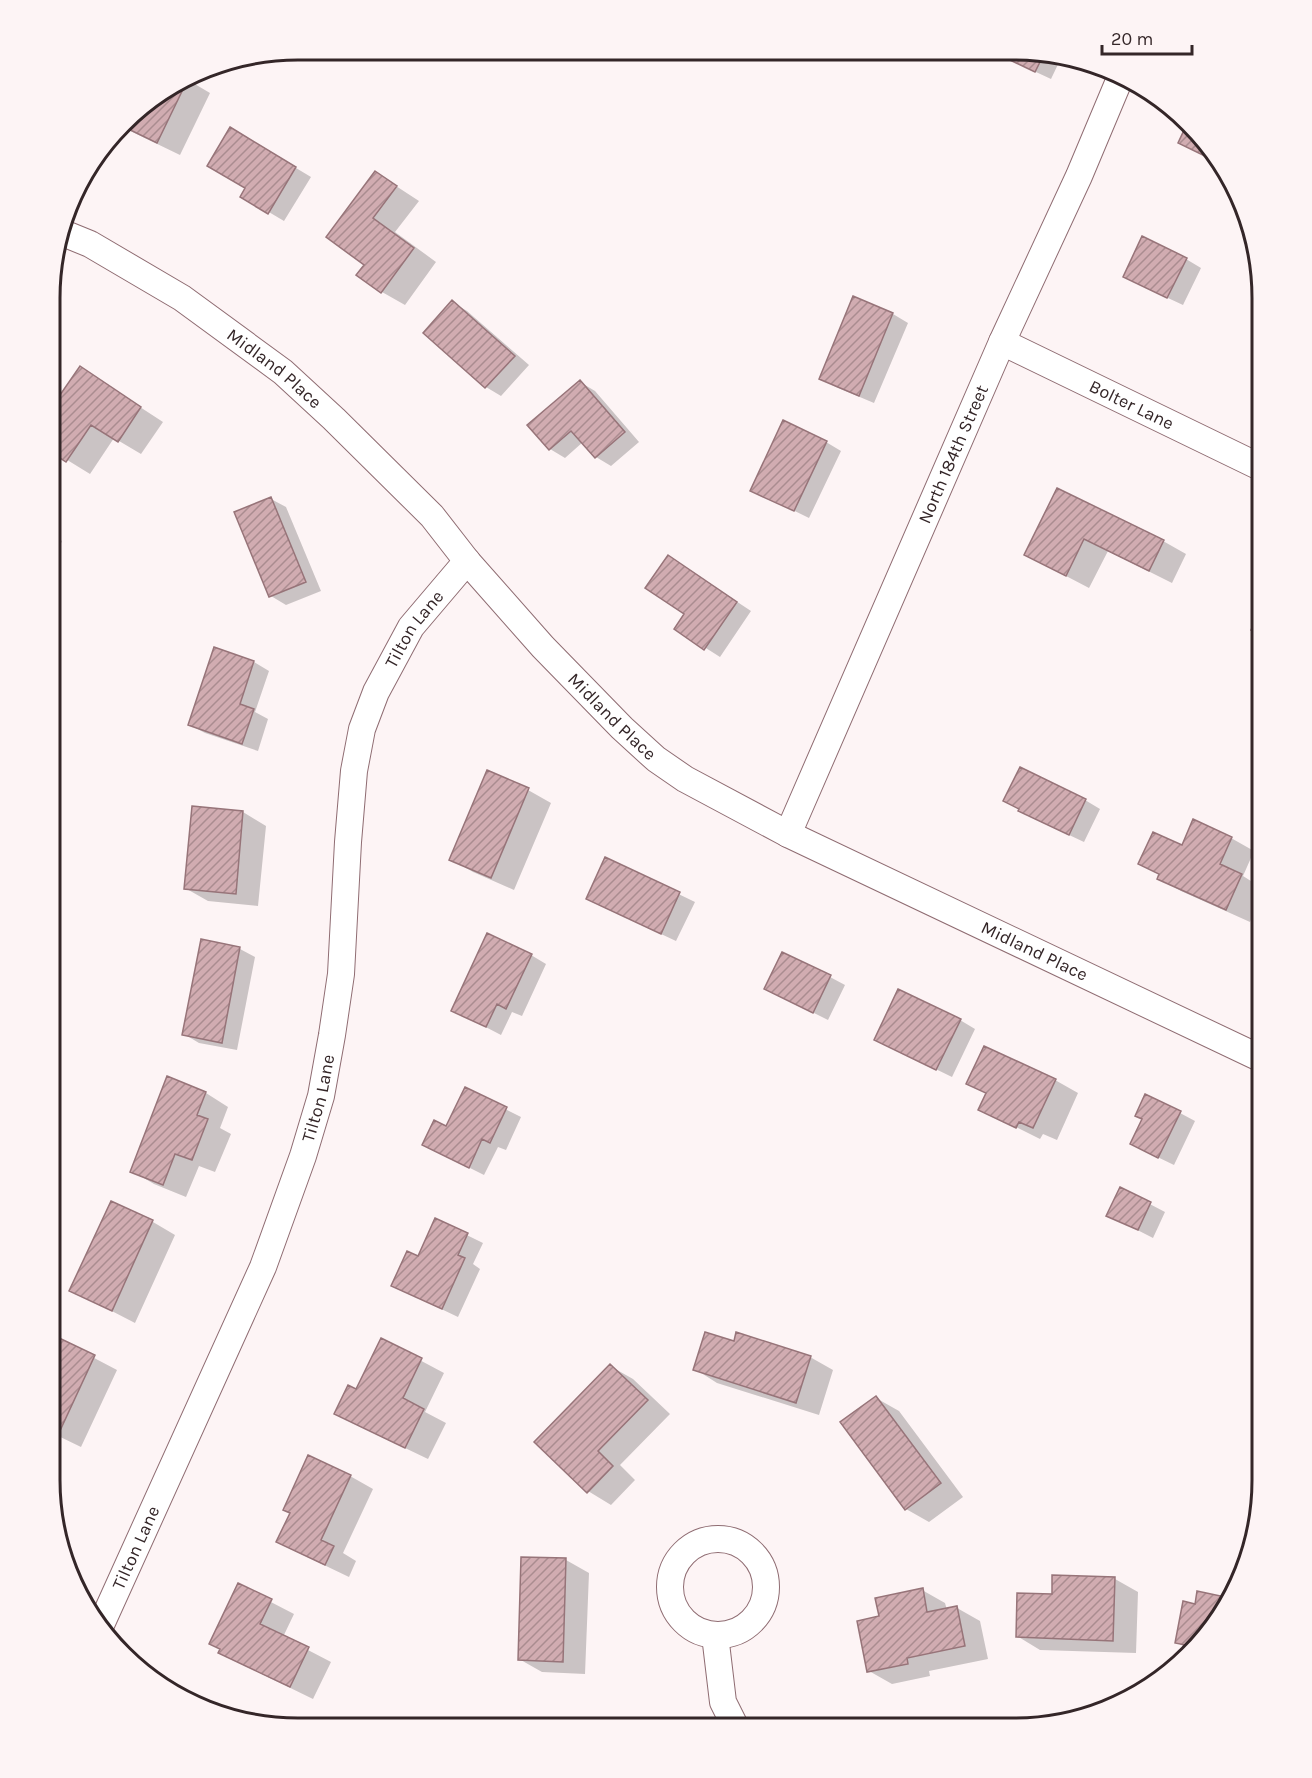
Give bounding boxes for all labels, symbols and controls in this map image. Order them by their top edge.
scale bar [1102,18,1192,56]
text: 20 m [1111,28,1153,50]
street label: Midland Place [223,324,326,413]
street label: Bolter Lane [1086,375,1177,435]
street label: North 184th Street [913,381,993,527]
street label: Tilton Lane [380,586,448,672]
street label: Midland Place [563,668,661,765]
street label: Midland Place [978,916,1091,986]
street label: Tilton Lane [297,1053,339,1145]
street label: Tilton Lane [107,1502,164,1593]

